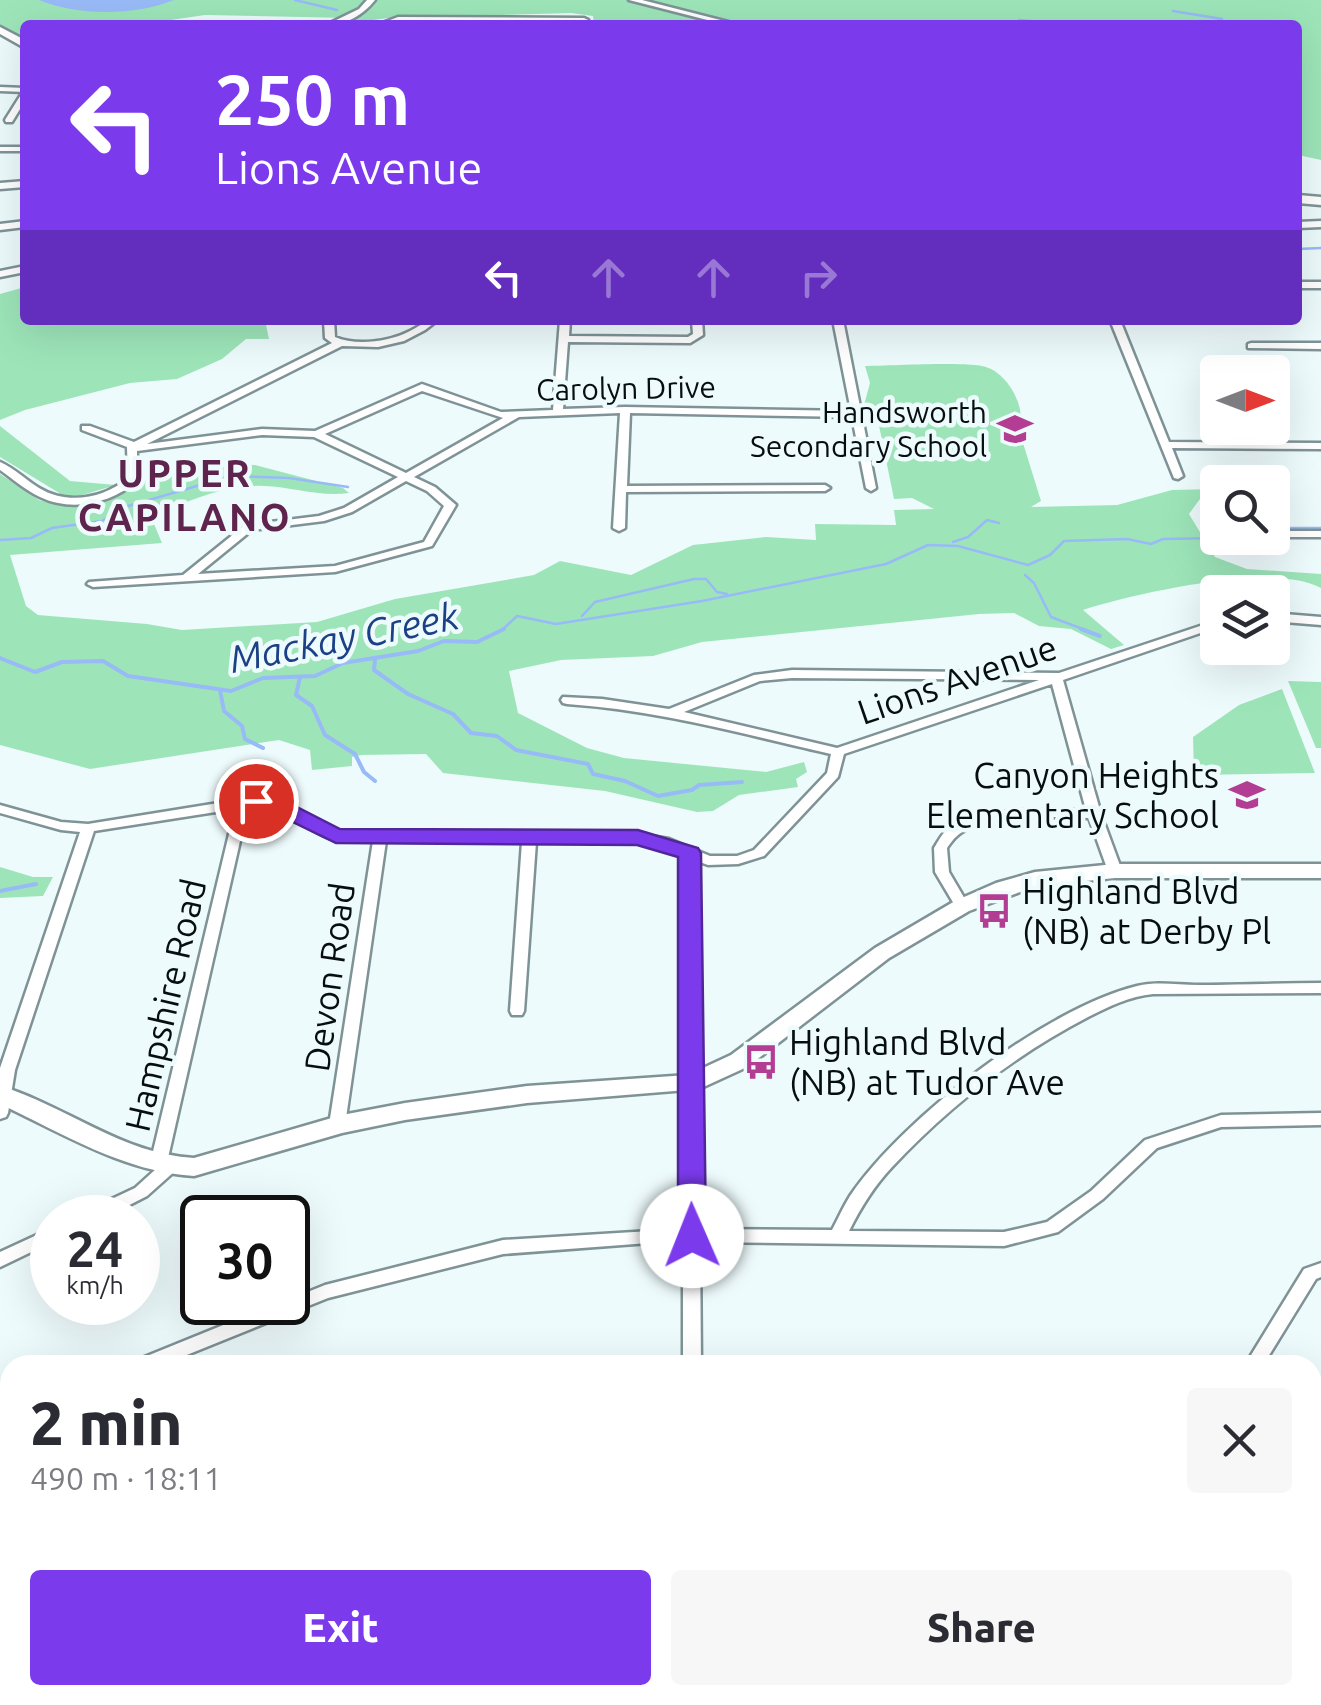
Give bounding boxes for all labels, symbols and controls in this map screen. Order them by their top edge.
icon: left [50,60,180,190]
text: 250 m [215,60,410,138]
text: Lions Avenue [215,142,482,193]
icon: left [476,250,531,305]
icon: ahead [581,250,636,305]
icon: ahead [686,250,741,305]
icon: right [791,250,846,305]
north arrow [1200,355,1290,445]
map controls [1200,355,1290,665]
street label: Carolyn Drive [536,369,716,407]
place label: Handsworth Secondary School [750,395,987,463]
school or university icon: Handsworth Secondary School [996,410,1034,448]
district label: UPPER CAPILANO [78,452,292,538]
button: search [1200,465,1290,555]
button: layers [1200,575,1290,665]
water label: Mackay Creek [226,594,463,680]
street label: Lions Avenue [852,626,1062,732]
place label: Canyon Heights Elementary School [926,755,1219,835]
pin [214,759,299,844]
icon: arrive [229,774,284,829]
school or university icon: Canyon Heights Elementary School [1228,776,1266,814]
place label: Highland Blvd (NB) at Derby Pl [1022,871,1271,951]
street label: Hampshire Road [116,875,214,1135]
street label: Devon Road [296,880,362,1074]
bus stop icon: Highland Blvd (NB) at Derby Pl [975,892,1013,930]
place label: Highland Blvd (NB) at Tudor Ave [789,1022,1065,1102]
bus stop icon: Highland Blvd (NB) at Tudor Ave [742,1043,780,1081]
position arrow [640,1184,744,1288]
speed limit sign: 30 [180,1195,310,1325]
text: 24 [67,1220,123,1276]
text: km/h [66,1271,124,1299]
button: close [1187,1388,1292,1493]
text: 2 min [30,1389,183,1456]
text: 490 m · 18:11 [30,1460,222,1496]
button: Exit [30,1570,651,1685]
button: Share [671,1570,1292,1685]

